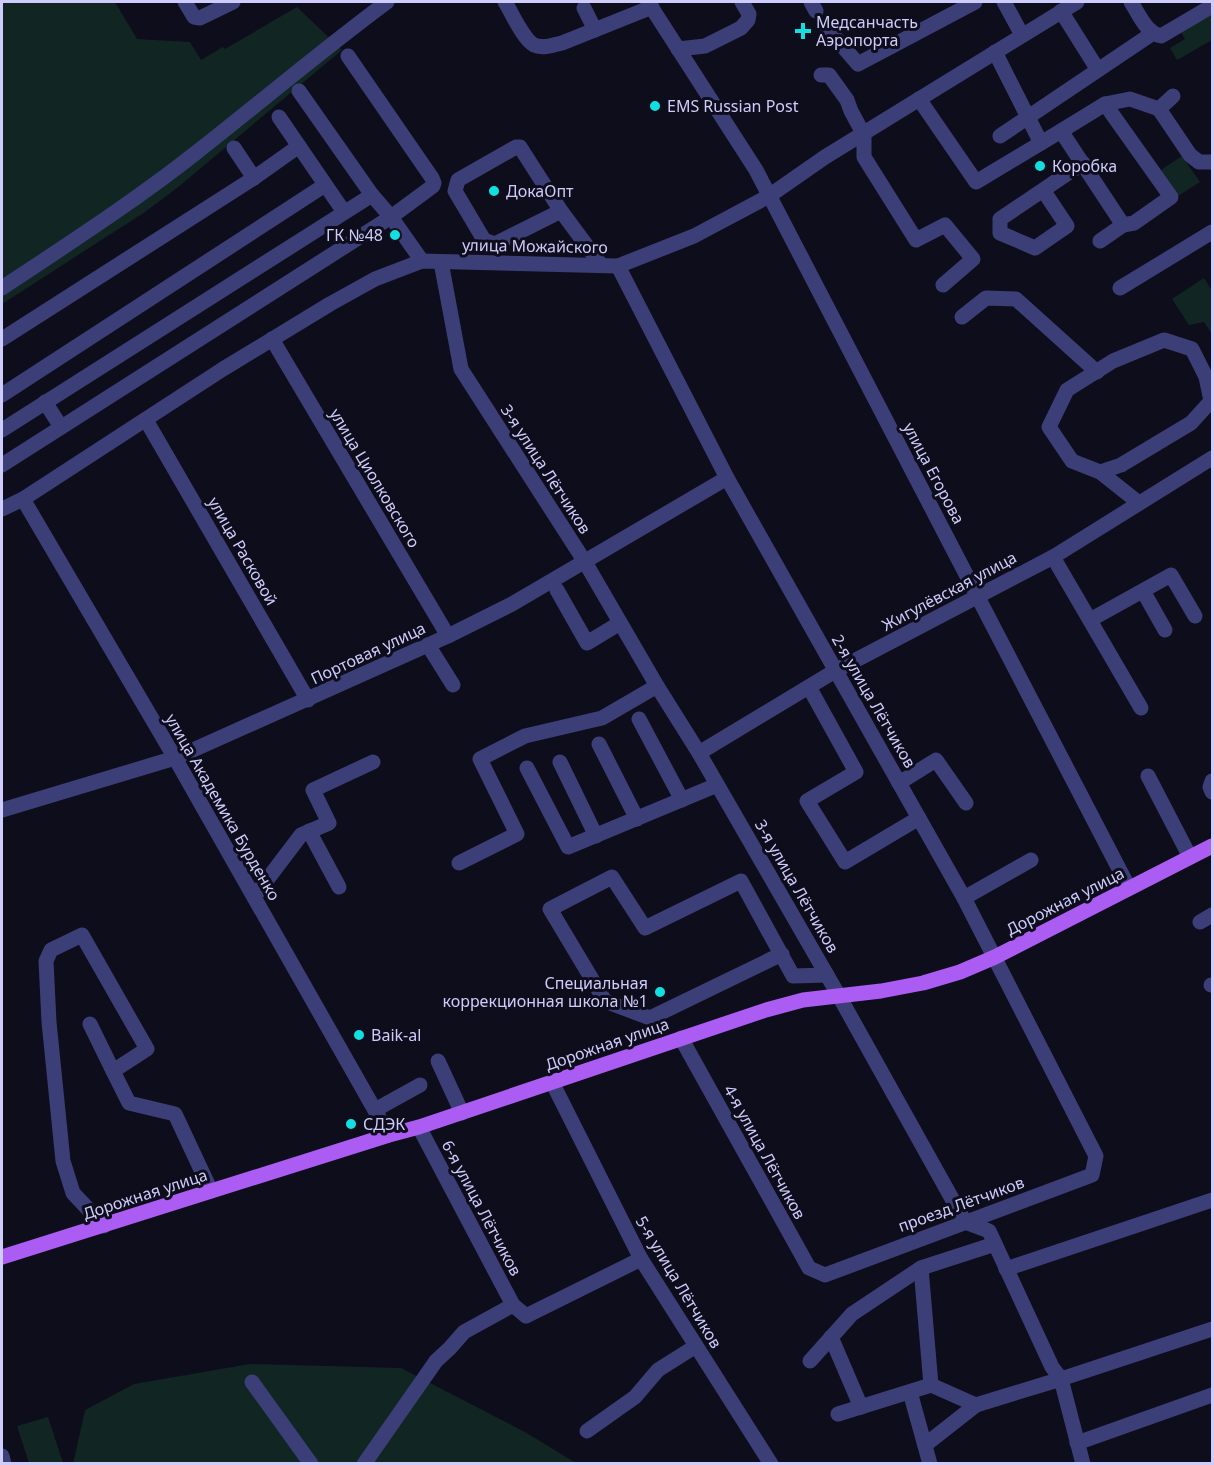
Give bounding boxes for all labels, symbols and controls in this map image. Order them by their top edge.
place label: Медсанчасть Аэропорта [816,11,918,51]
marker: Медсанчасть Аэропорта [794,22,812,40]
place label: EMS Russian Рost [667,95,799,117]
marker: EMS Russian Рost [648,99,662,113]
place label: Коробка [1052,155,1117,177]
marker: Коробка [1033,159,1047,173]
place label: ДокаОпт [506,180,574,202]
marker: ДокаОпт [487,184,501,198]
place label: ГК №48 [326,224,383,246]
marker: ГК №48 [388,228,402,242]
street label: улица Можайского [462,234,608,258]
street label: 3-я улица Лётчиков [496,400,596,538]
street label: улица Циолковского [325,404,425,552]
street label: улица Егорова [898,418,970,528]
street label: улица Расковой [203,493,283,609]
street label: Жигулёвская улица [878,546,1020,636]
street label: Портовая улица [307,617,429,689]
street label: 2-я улица Лётчиков [827,630,921,772]
street label: улица Академика Бурденко [160,710,286,904]
street label: 3-я улица Лётчиков [750,815,844,957]
street label: Дорожная улица [1002,862,1128,940]
place label: Специальная коррекционная школа №1 [442,972,648,1012]
marker: Специальная коррекционная школа №1 [653,985,667,999]
street label: Дорожная улица [542,1012,672,1076]
place label: Baik-al [371,1024,421,1046]
marker: Baik-al [352,1028,366,1042]
street label: 4-я улица Лётчиков [719,1081,811,1223]
place label: СДЭК [363,1113,405,1135]
marker: СДЭК [344,1117,358,1131]
street label: 6-я улица Лётчиков [437,1136,527,1280]
street label: Дорожная улица [80,1163,210,1225]
street label: проезд Лётчиков [895,1171,1027,1237]
street label: 5-я улица Лётчиков [631,1212,727,1352]

